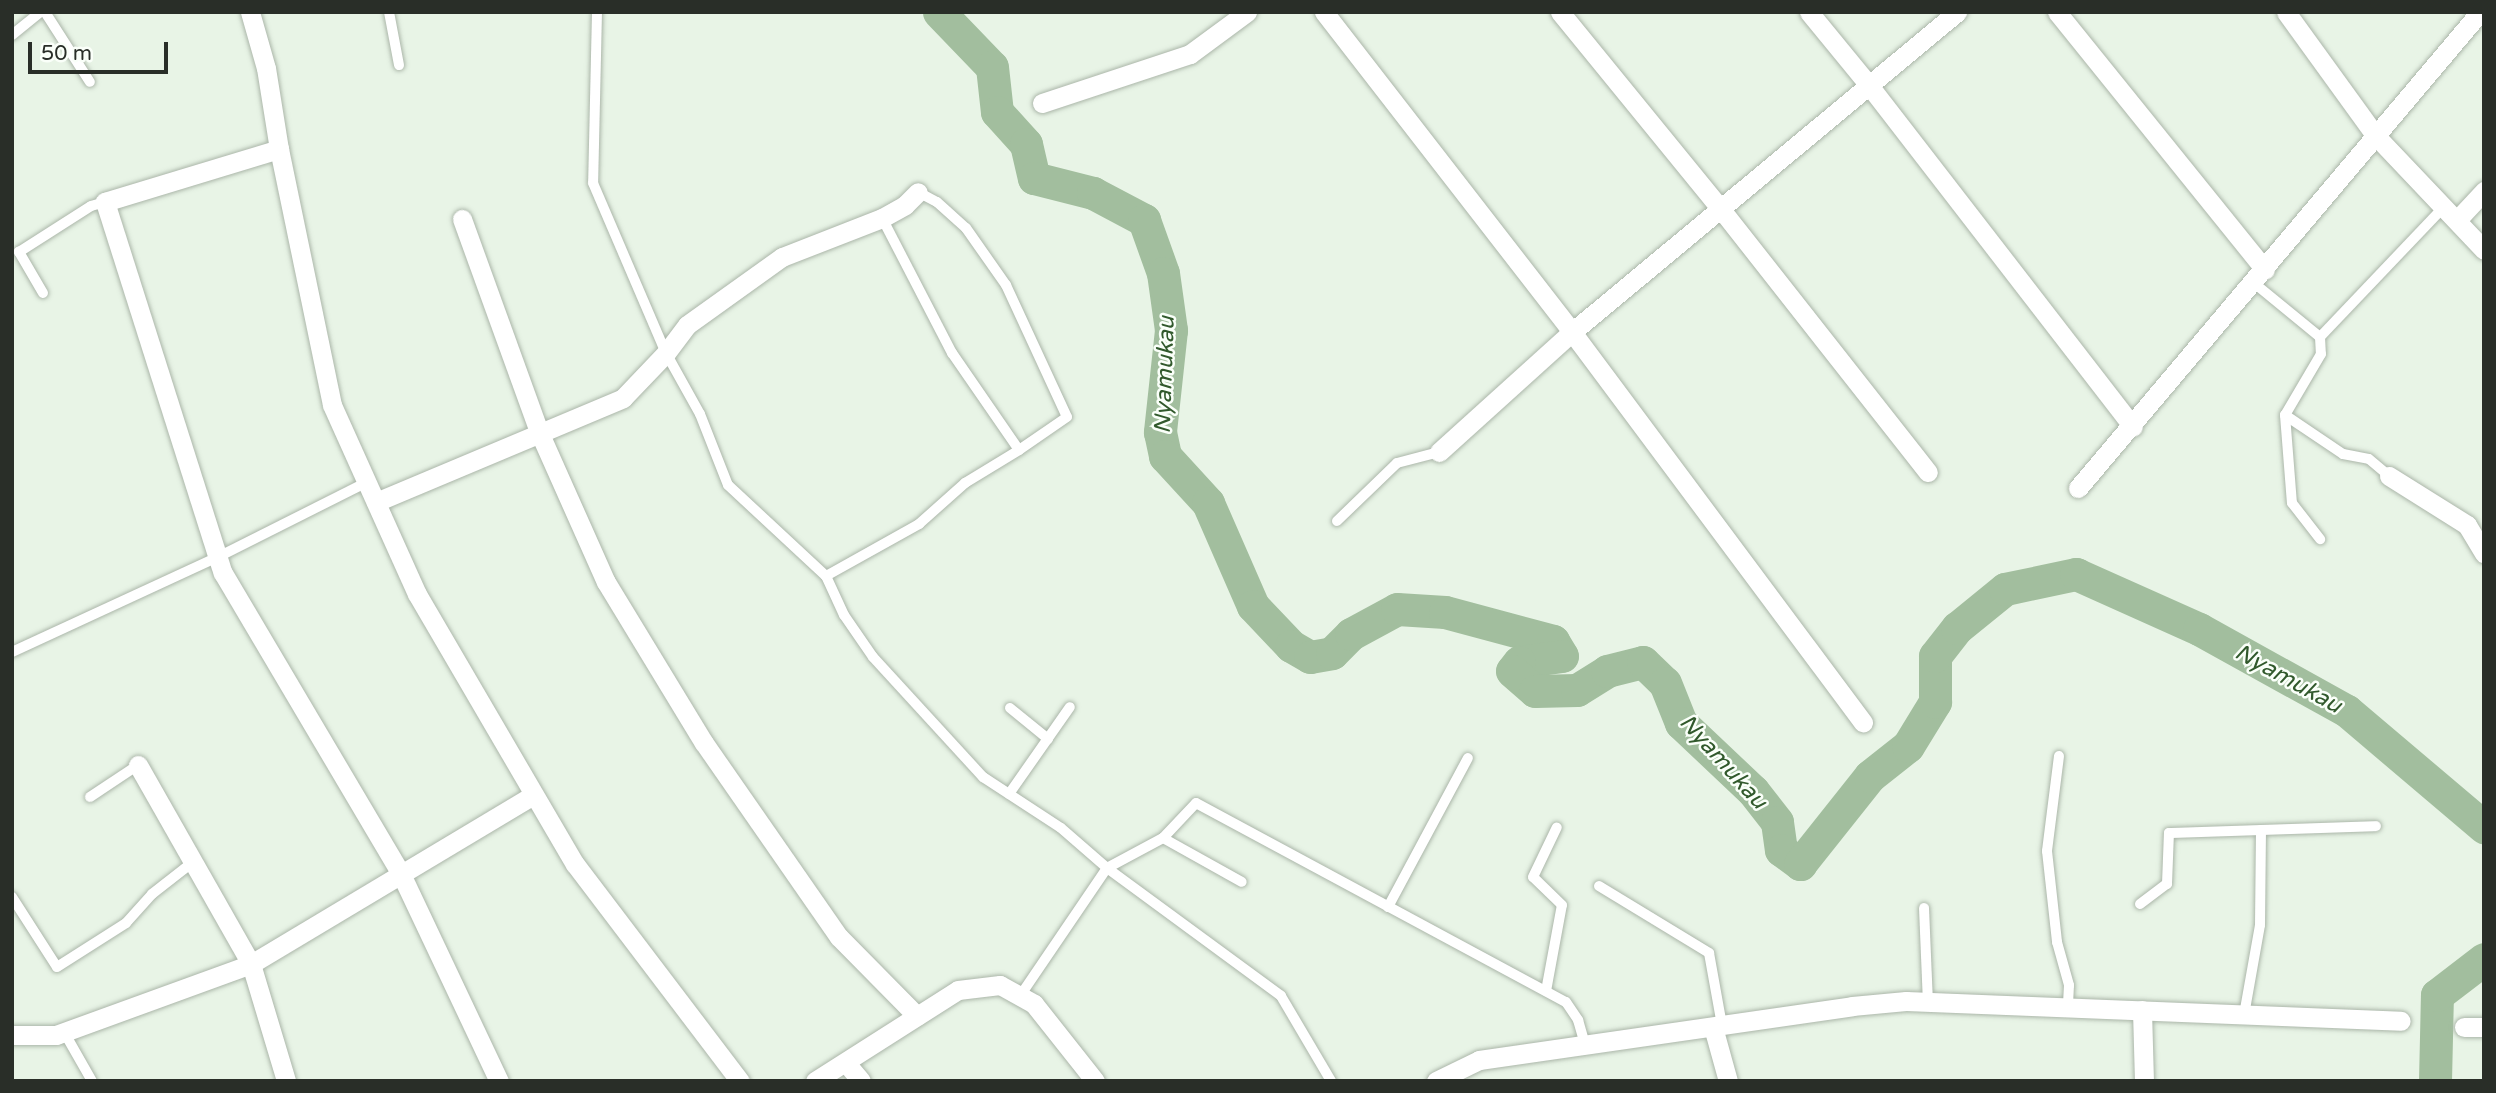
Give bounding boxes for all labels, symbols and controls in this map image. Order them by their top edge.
scale bar [32,28,172,72]
text: 50 m [41,41,92,66]
water label: Nyamukau [1149,316,1181,434]
water label: Nyamukau [2230,638,2346,720]
water label: Nyamukau [1673,709,1773,815]

